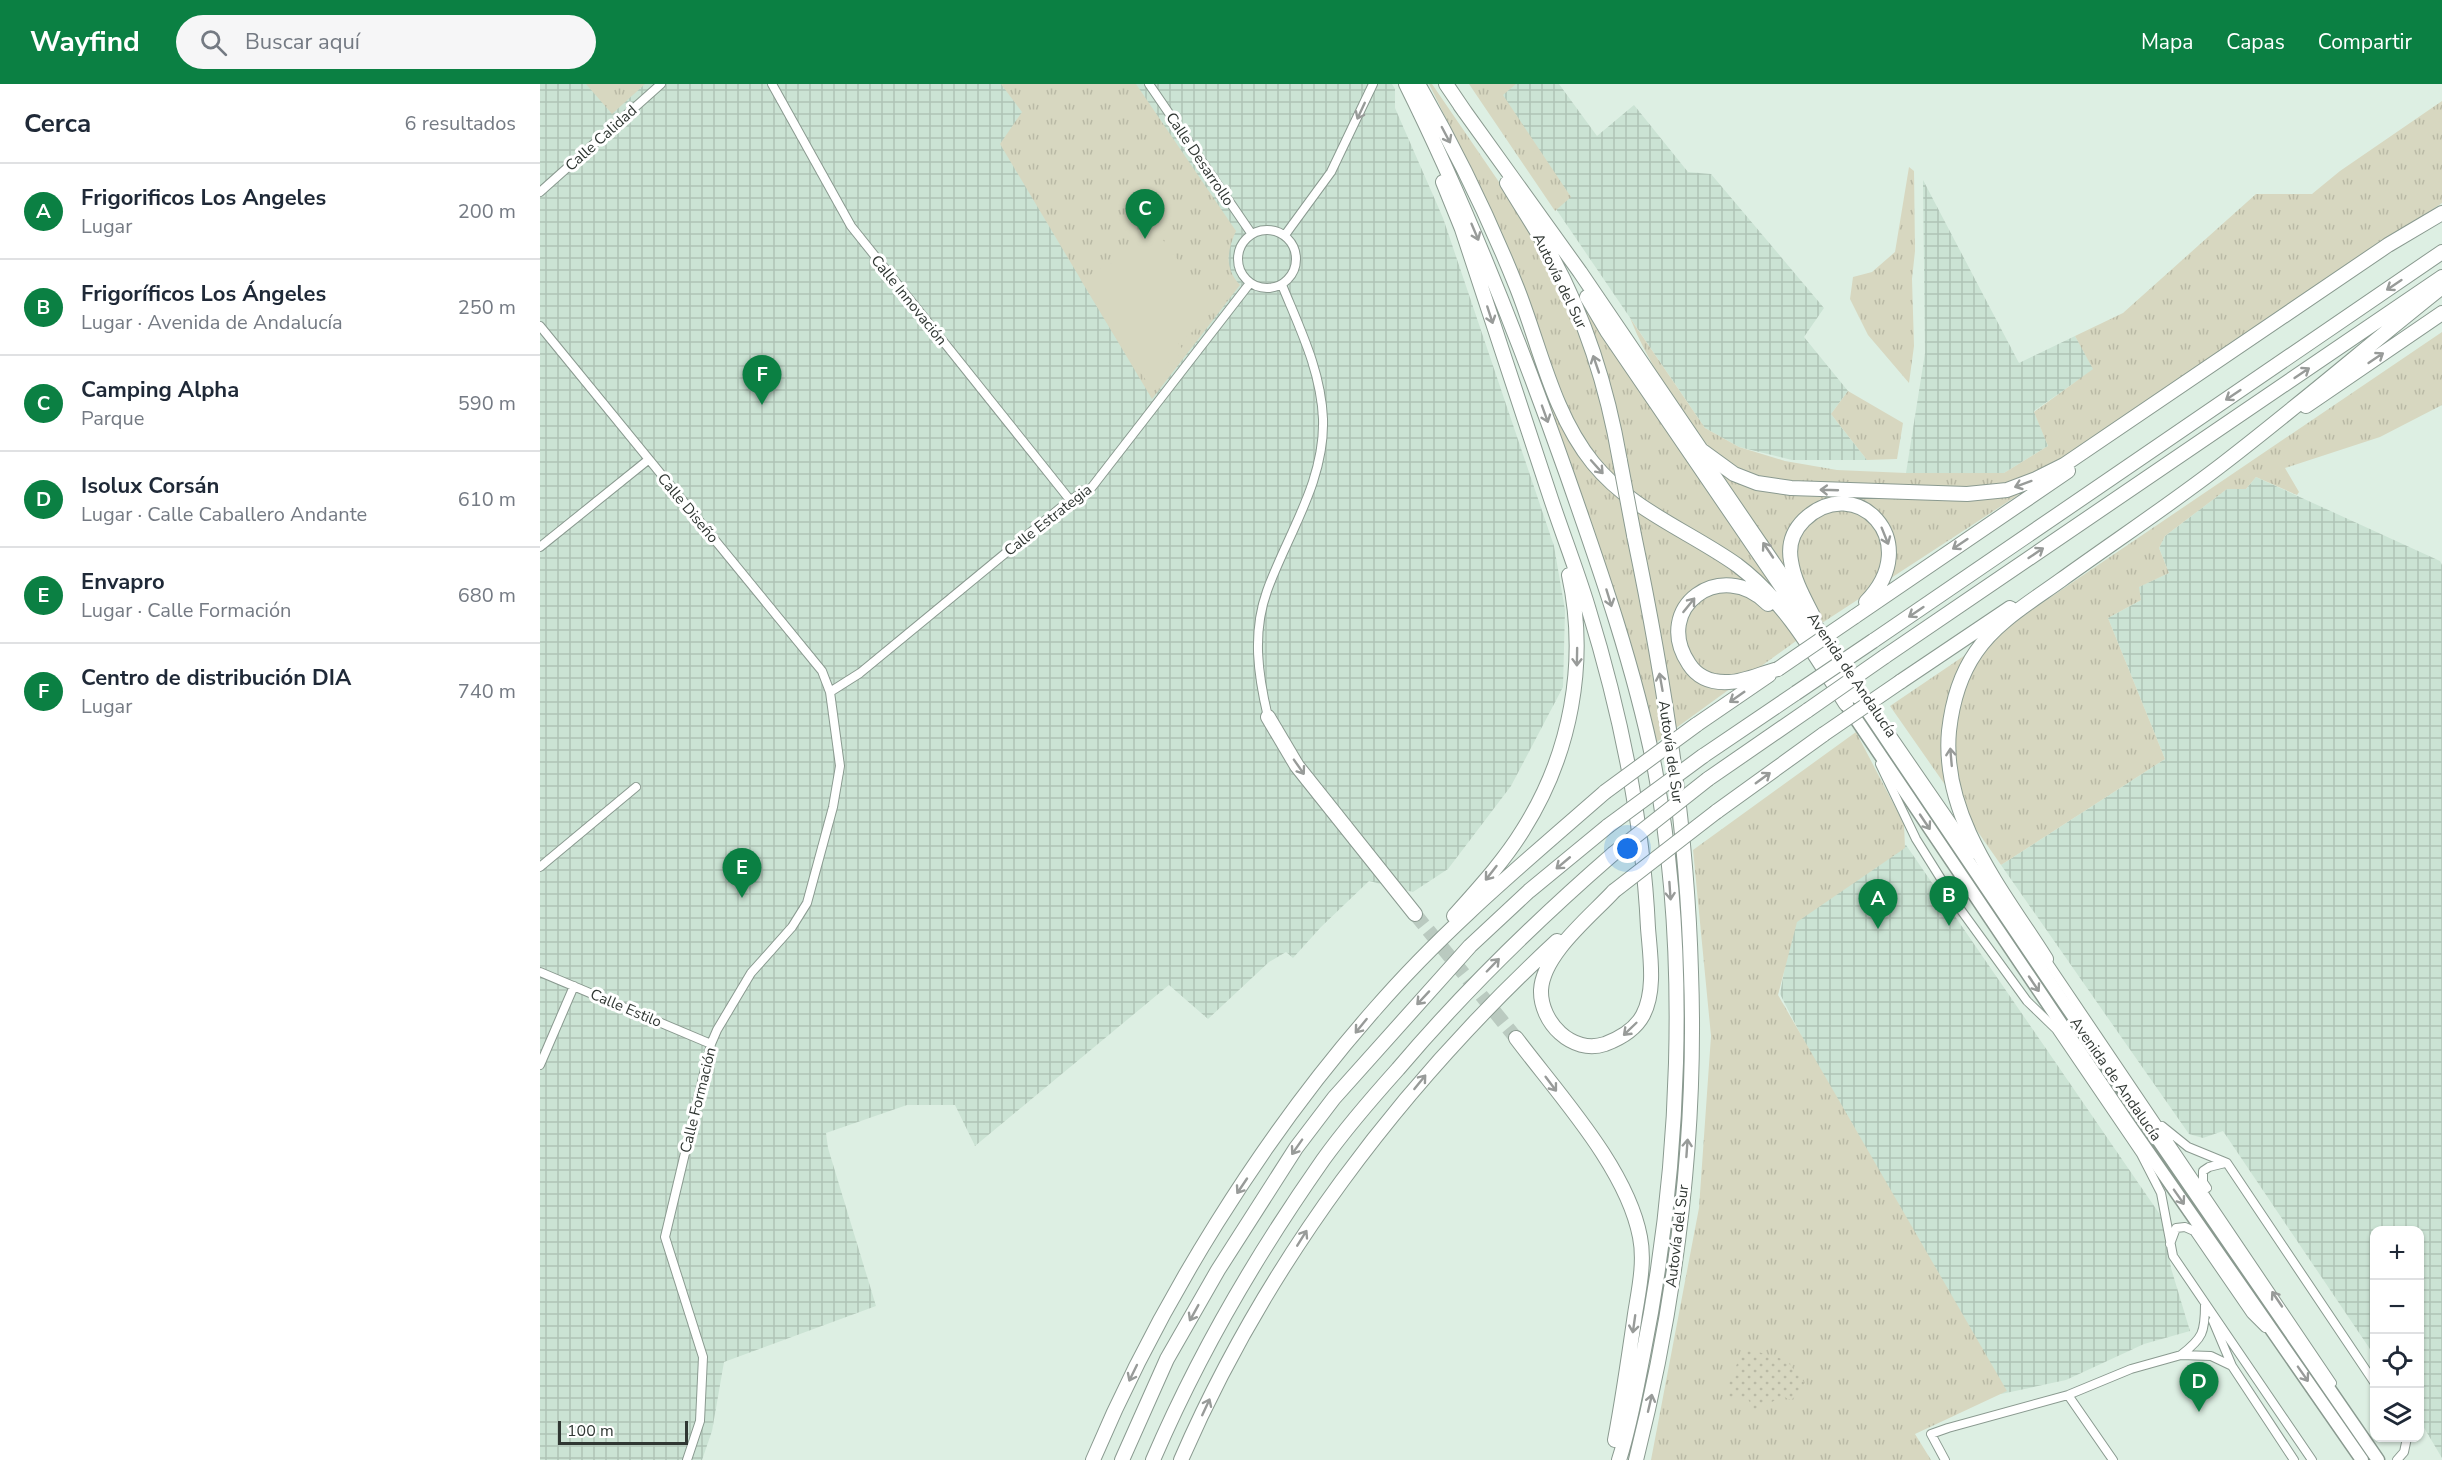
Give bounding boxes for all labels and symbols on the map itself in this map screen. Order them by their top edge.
street label: Calle Calidad [561,101,641,175]
one-way arrow [1354,101,1366,119]
street label: Calle Desarrollo [1161,108,1239,210]
one-way arrow [1441,126,1452,144]
pin: C [1126,190,1164,239]
one-way arrow [1471,223,1482,241]
street label: Autovía del Sur [1528,230,1592,333]
street label: Calle Innovación [866,251,952,349]
one-way arrow [2386,279,2402,291]
one-way arrow [1485,305,1496,324]
one-way arrow [2367,352,2383,364]
one-way arrow [1589,355,1600,374]
pin: F [742,356,782,405]
one-way arrow [2293,366,2310,379]
one-way arrow [2225,389,2241,401]
one-way arrow [1540,404,1551,423]
one-way arrow [1590,459,1604,474]
street label: Calle Diseño [653,469,723,547]
street label: Calle Estrategia [1000,479,1096,561]
one-way arrow [2014,479,2033,490]
one-way arrow [1820,484,1840,495]
one-way arrow [1880,526,1891,544]
one-way arrow [1953,538,1969,550]
one-way arrow [1762,543,1774,559]
one-way arrow [2028,547,2045,560]
one-way arrow [1604,588,1615,607]
one-way arrow [1682,597,1695,613]
one-way arrow [1908,606,1924,618]
street label: Avenida de Andalucía [1803,609,1901,741]
one-way arrow [1571,647,1582,667]
one-way arrow [1655,673,1666,692]
one-way arrow [1729,691,1745,703]
street label: Autovía del Sur [1654,699,1688,805]
one-way arrow [1945,747,1956,767]
one-way arrow [1293,758,1305,775]
one-way arrow [1755,772,1771,784]
one-way arrow [1919,814,1931,830]
your location [1613,834,1642,863]
pin: E [722,848,762,898]
one-way arrow [1555,857,1571,870]
one-way arrow [1484,865,1497,881]
pin: B [1930,876,1968,926]
pin: A [1858,880,1898,929]
one-way arrow [1665,881,1676,901]
one-way arrow [1485,957,1500,972]
one-way arrow [2028,975,2040,992]
street label: Calle Estilo [587,984,665,1032]
one-way arrow [1416,990,1430,1005]
street label: Avenida de Andalucía [2066,1013,2166,1145]
one-way arrow [1354,1018,1368,1033]
one-way arrow [1623,1022,1638,1037]
street label: Calle Formación [675,1045,721,1155]
one-way arrow [1413,1074,1426,1090]
one-way arrow [1545,1076,1557,1092]
one-way arrow [1291,1139,1303,1155]
one-way arrow [1681,1139,1692,1158]
one-way arrow [1235,1178,1248,1195]
street label: Autovía del Sur [1661,1183,1693,1289]
one-way arrow [2173,1189,2185,1205]
one-way arrow [1297,1230,1309,1247]
one-way arrow [2271,1291,2283,1307]
one-way arrow [1188,1303,1199,1321]
one-way arrow [1628,1313,1639,1333]
pin: D [2180,1362,2218,1412]
one-way arrow [1127,1363,1139,1381]
one-way arrow [2297,1366,2309,1382]
one-way arrow [1645,1394,1656,1413]
one-way arrow [1200,1398,1212,1416]
scale bar [558,1418,688,1446]

